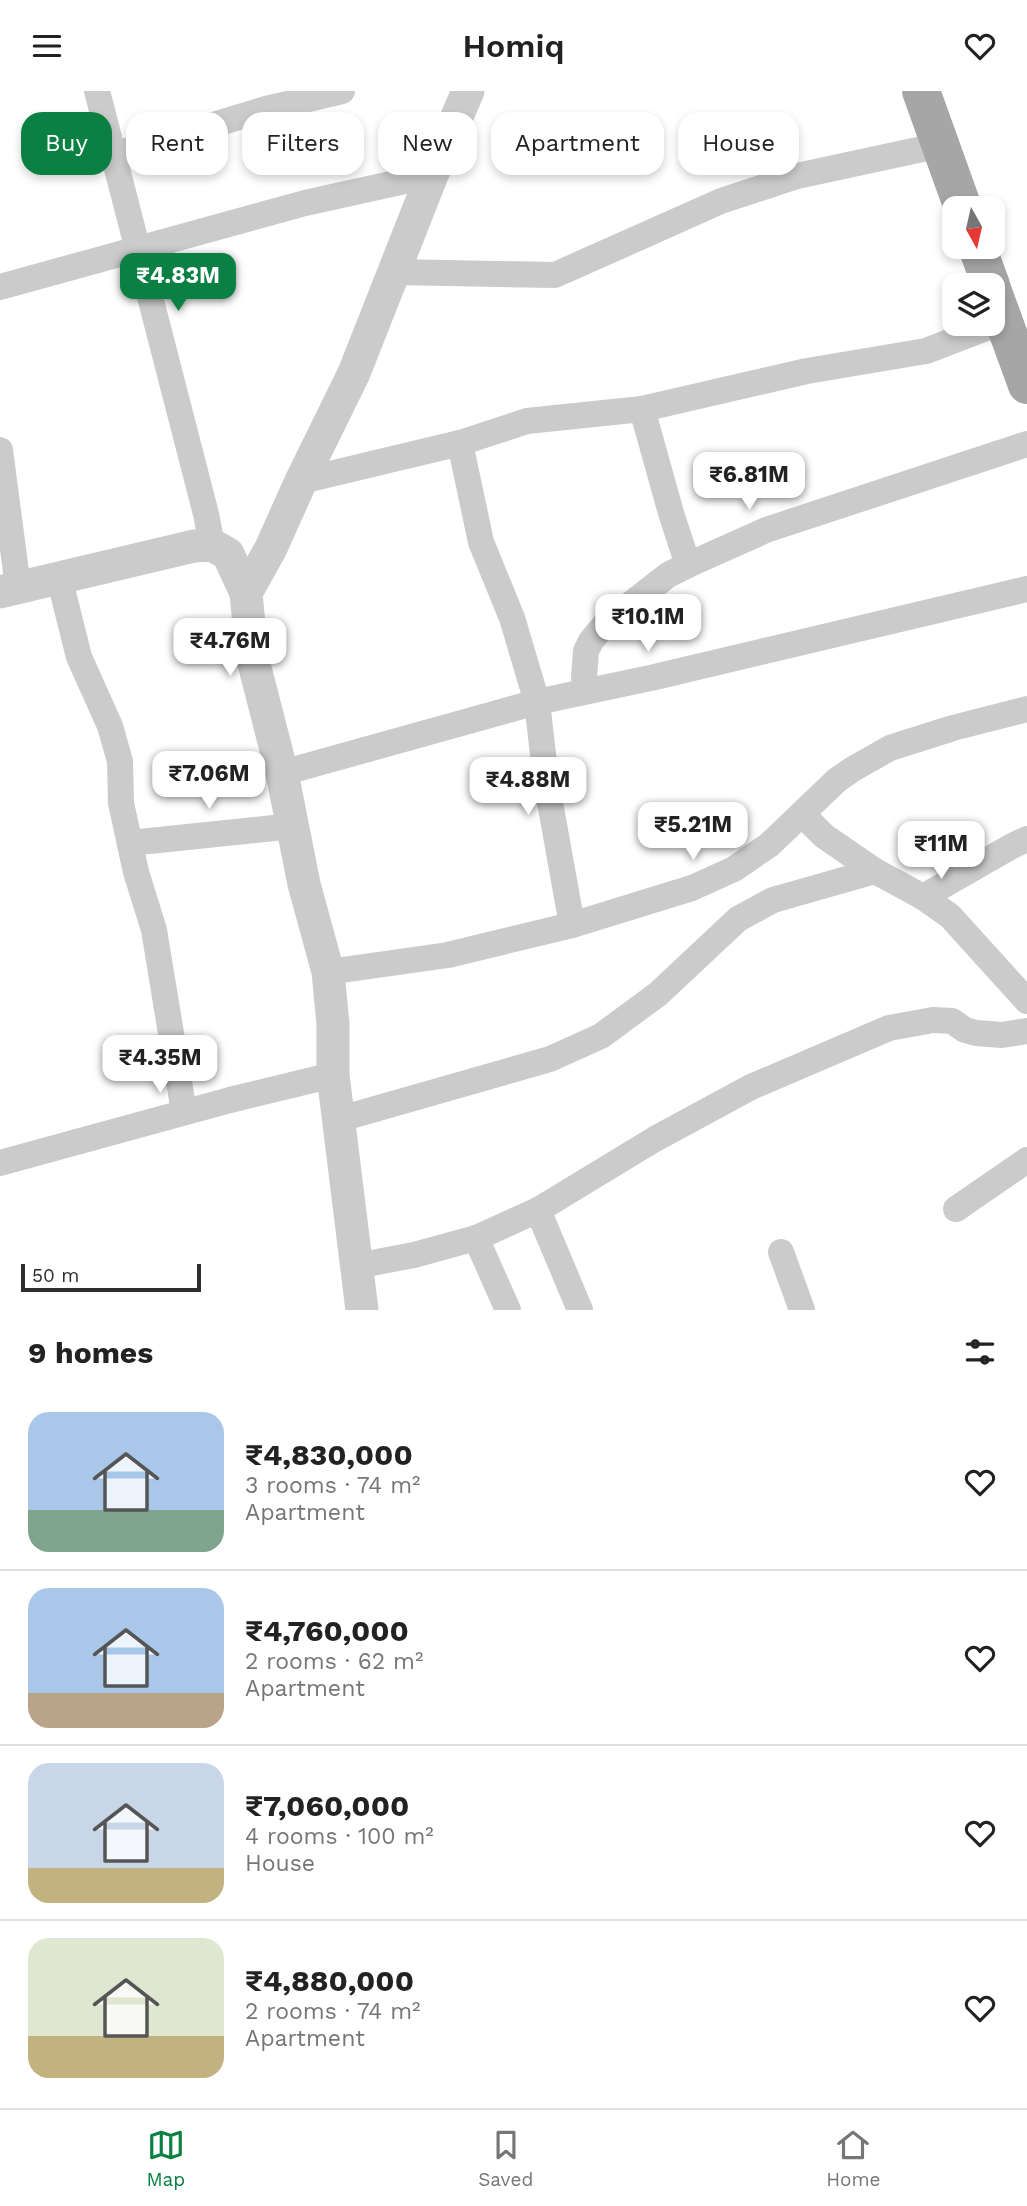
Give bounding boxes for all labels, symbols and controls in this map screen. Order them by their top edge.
icon: menu [28,27,66,65]
text: Homiq [463,27,565,65]
icon: heart [961,27,999,65]
chip: Buy [21,112,112,175]
chip: Rent [126,112,228,175]
chip: Filters [242,112,364,175]
chip: New [378,112,477,175]
chip: Apartment [491,112,664,175]
chip: House [678,112,799,175]
north arrow [942,196,1004,259]
map controls [942,196,1005,336]
pin: ₹4.83M [121,253,235,313]
text: ₹4.83M [136,262,220,289]
button: layers [942,273,1005,336]
pin: ₹6.81M [692,453,806,512]
text: ₹6.81M [709,461,789,488]
pin: ₹10.1M [591,595,705,654]
text: ₹10.1M [611,603,685,630]
pin: ₹4.76M [173,619,287,678]
text: ₹4.76M [189,627,271,654]
pin: ₹7.06M [152,751,266,811]
pin: ₹4.88M [471,757,585,817]
text: ₹7.06M [168,760,250,787]
text: ₹4.88M [485,766,571,793]
pin: ₹5.21M [636,803,750,862]
text: ₹5.21M [654,811,732,838]
pin: ₹11M [900,821,982,881]
text: ₹11M [914,830,968,857]
pin: ₹4.35M [103,1035,217,1095]
text: ₹4.35M [118,1044,202,1071]
scale bar [21,1261,201,1293]
text: 50 m [32,1264,79,1287]
icon: filters [961,1333,999,1371]
text: 9 homes [28,1335,153,1370]
text: ₹4,830,000 [245,1437,413,1472]
icon: home [84,1440,168,1524]
icon: heart [961,1463,999,1501]
text: 3 rooms · 74 m² [245,1472,420,1499]
text: Apartment [245,1499,365,1526]
text: ₹4,760,000 [245,1613,409,1648]
icon: home [84,1616,168,1700]
icon: heart [961,1639,999,1677]
text: 2 rooms · 62 m² [245,1648,423,1675]
text: Apartment [245,1675,365,1702]
text: ₹7,060,000 [245,1788,409,1823]
icon: home [84,1791,168,1875]
icon: heart [961,1814,999,1852]
text: 4 rooms · 100 m² [245,1823,434,1850]
text: House [245,1850,315,1877]
text: ₹4,880,000 [245,1963,414,1998]
icon: home [84,1966,168,2050]
icon: heart [961,1989,999,2027]
text: 2 rooms · 74 m² [245,1998,420,2025]
text: Apartment [245,2025,365,2052]
tab: Map [146,2126,185,2191]
tab: Saved [478,2126,533,2191]
tab: Home [826,2126,881,2191]

